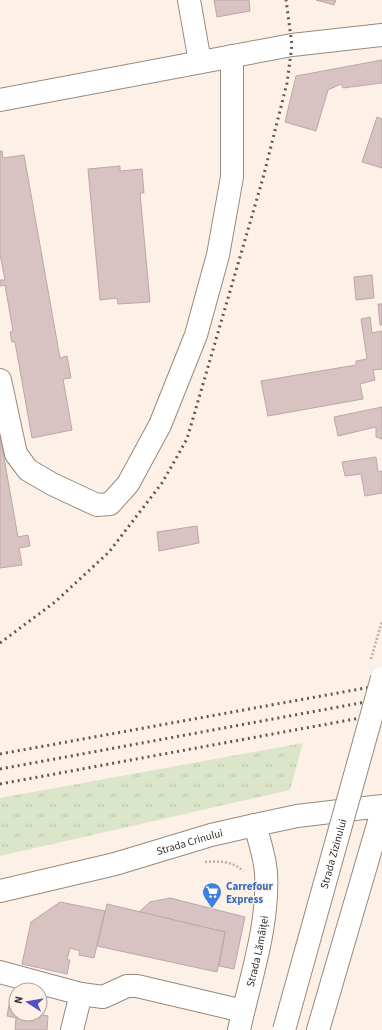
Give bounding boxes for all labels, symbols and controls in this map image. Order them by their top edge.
street label: Strada Zizinului [317,817,350,890]
street label: Strada Crinului [155,826,224,859]
place label: Carrefour Express [226,879,273,907]
supermarket icon: Carrefour Express [201,881,223,909]
street label: Strada Lămâiței [243,915,272,988]
north arrow [8,982,48,1022]
text: N [11,995,27,1005]

